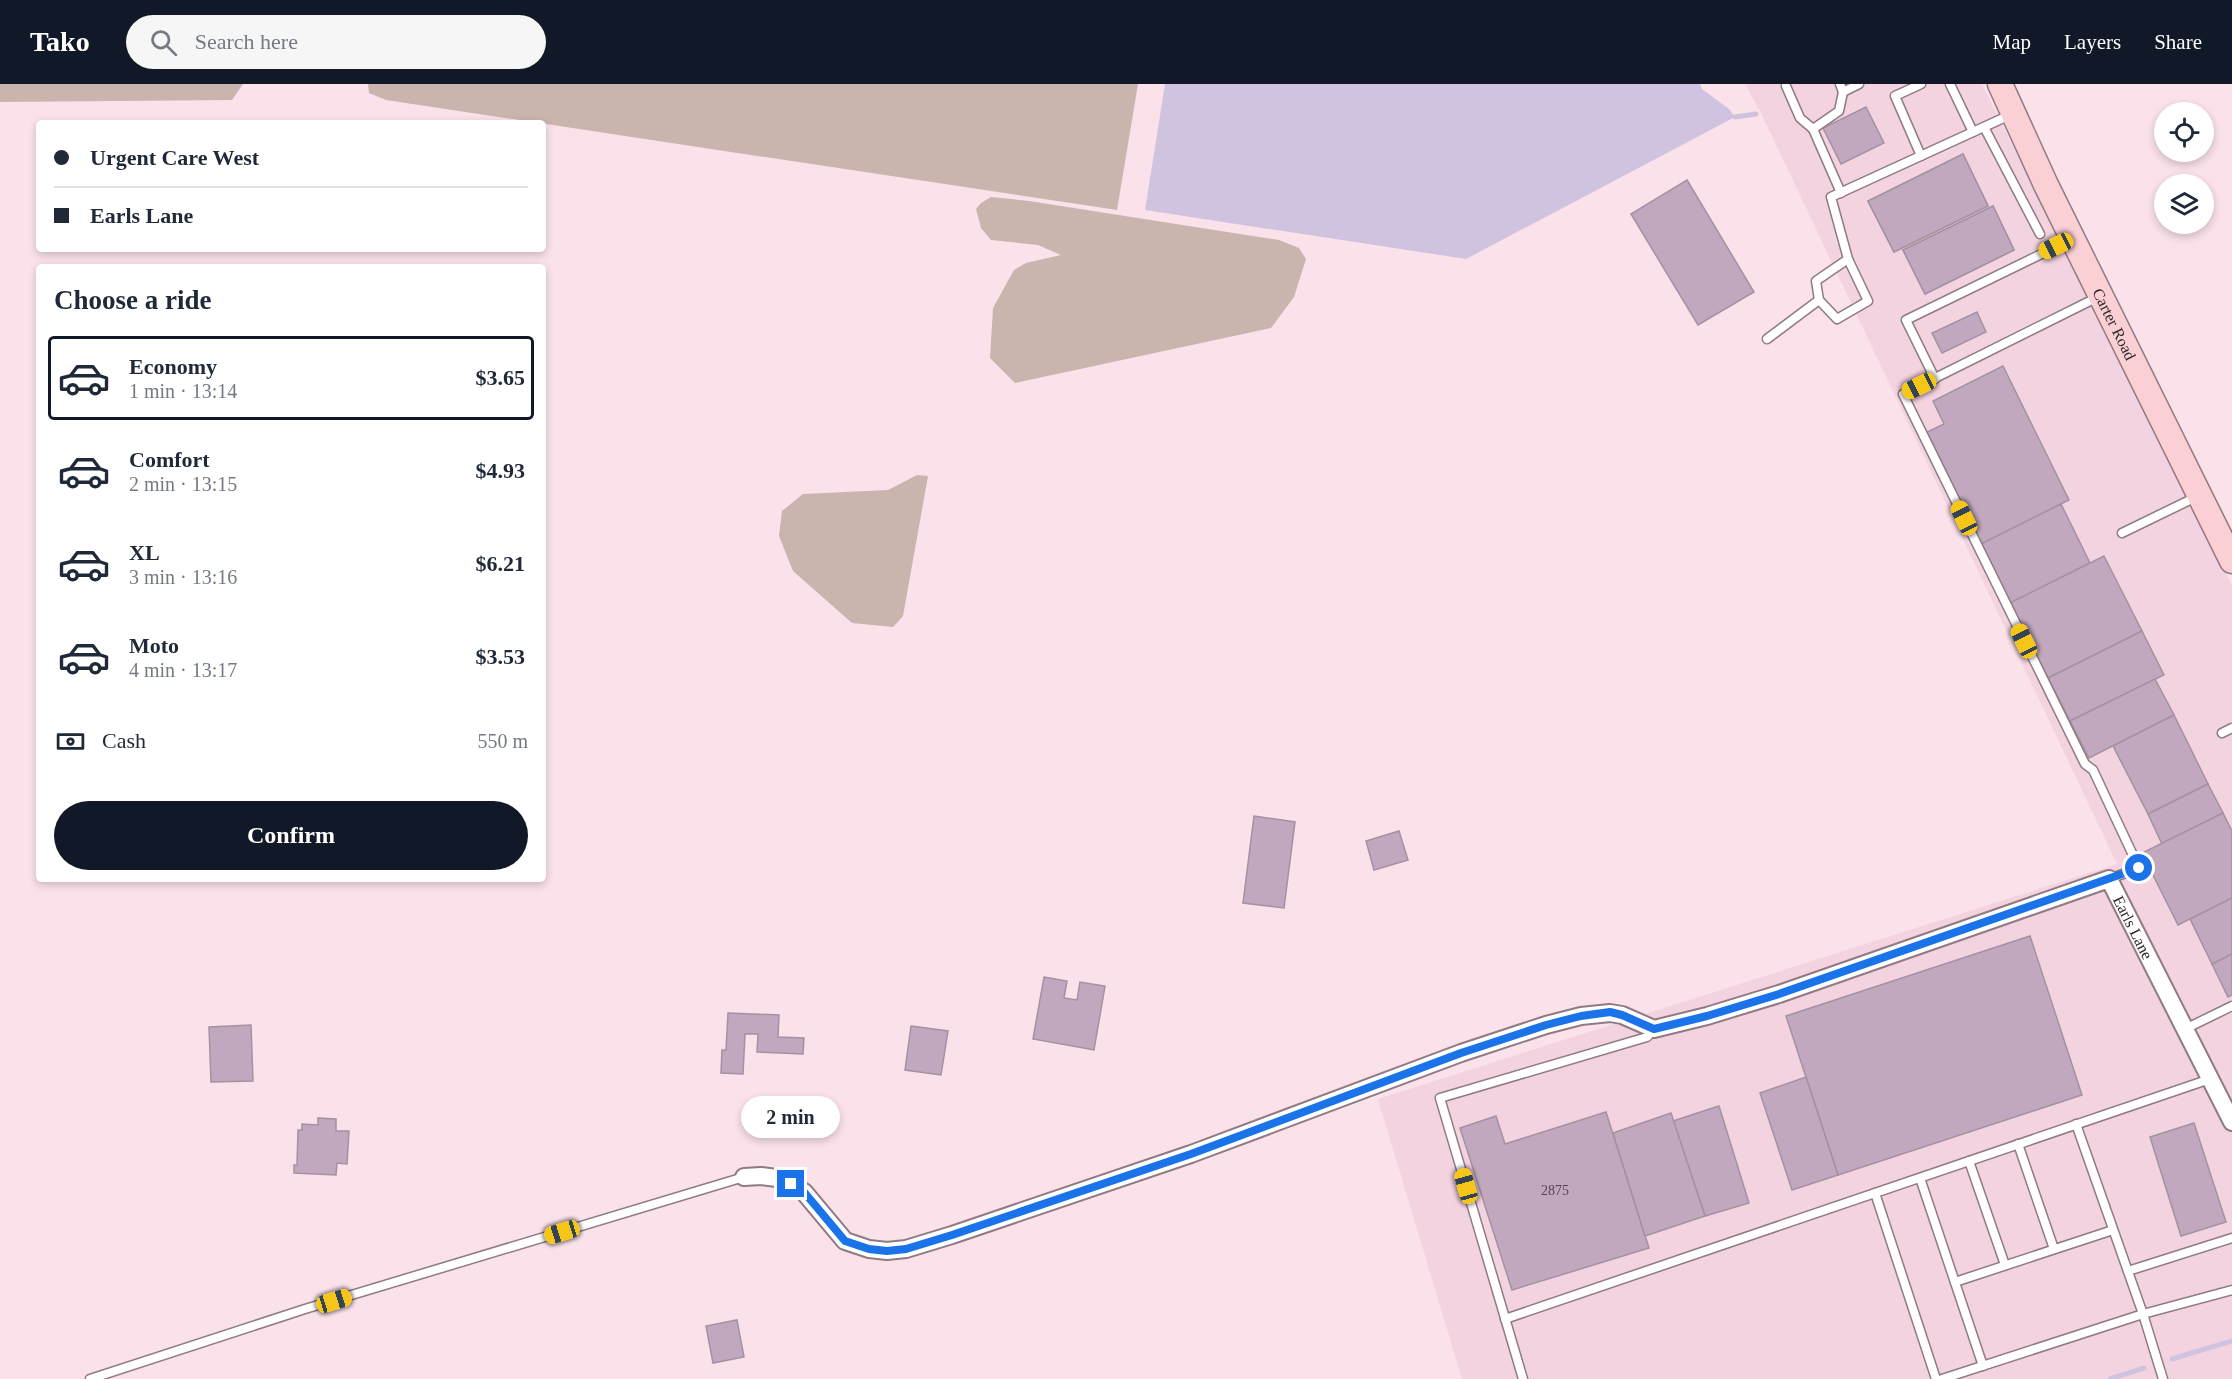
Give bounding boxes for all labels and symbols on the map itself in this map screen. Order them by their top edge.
car [2036,230,2076,262]
street label: Carter Road [2089,286,2139,363]
car [1899,370,1939,402]
car [1948,498,1980,538]
car [2008,621,2040,661]
route start [2125,854,2152,881]
street label: Earls Lane [2110,893,2156,962]
callout: 2 min [742,1097,840,1139]
car [1452,1166,1480,1206]
route end [777,1170,804,1197]
house number: 2875 [1541,1183,1569,1198]
car [542,1218,582,1246]
car [314,1287,354,1315]

